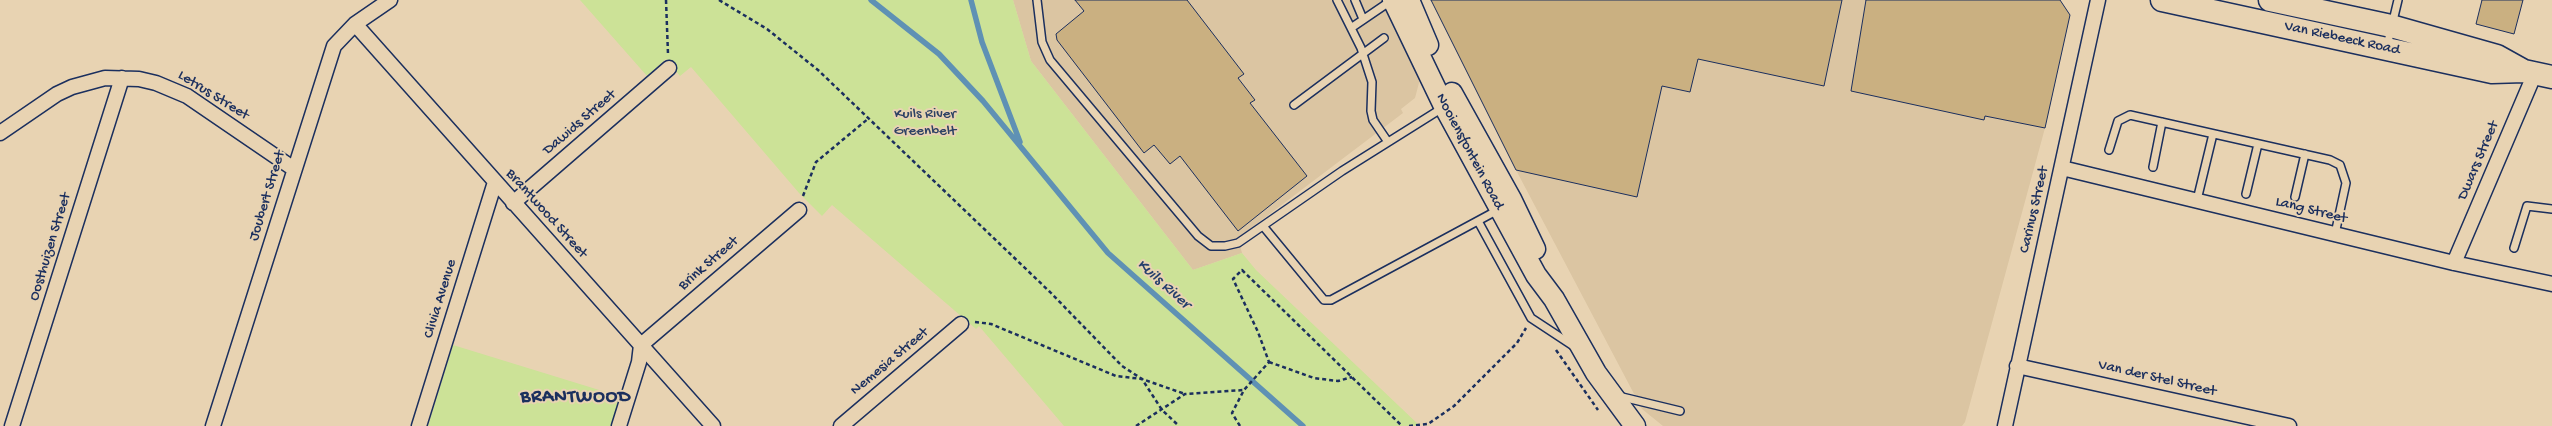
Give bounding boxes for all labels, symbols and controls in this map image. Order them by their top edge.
street label: Van Riebeeck Road [2283,18,2401,60]
street label: Letrus Street [174,67,252,125]
street label: Dawids Street [540,86,620,160]
street label: Nooiensfontein Road [1431,91,1507,213]
park label: Kuils River Greenbelt [894,106,956,141]
street label: Dwars Street [2454,119,2504,203]
street label: Joubert Street [246,149,290,243]
street label: Carinus Street [2016,165,2054,255]
street label: Brantwood Street [501,166,591,262]
street label: Oosthuizen Street [26,191,76,303]
street label: Lang Street [2273,193,2349,229]
street label: Brink Street [675,233,743,295]
water label: Kuils River [1132,256,1194,314]
street label: Clivia Avenue [420,257,462,341]
street label: Nemesia Street [847,324,933,400]
street label: Van der Stel Street [2096,357,2218,401]
district label: BRANTWOOD [520,387,632,409]

